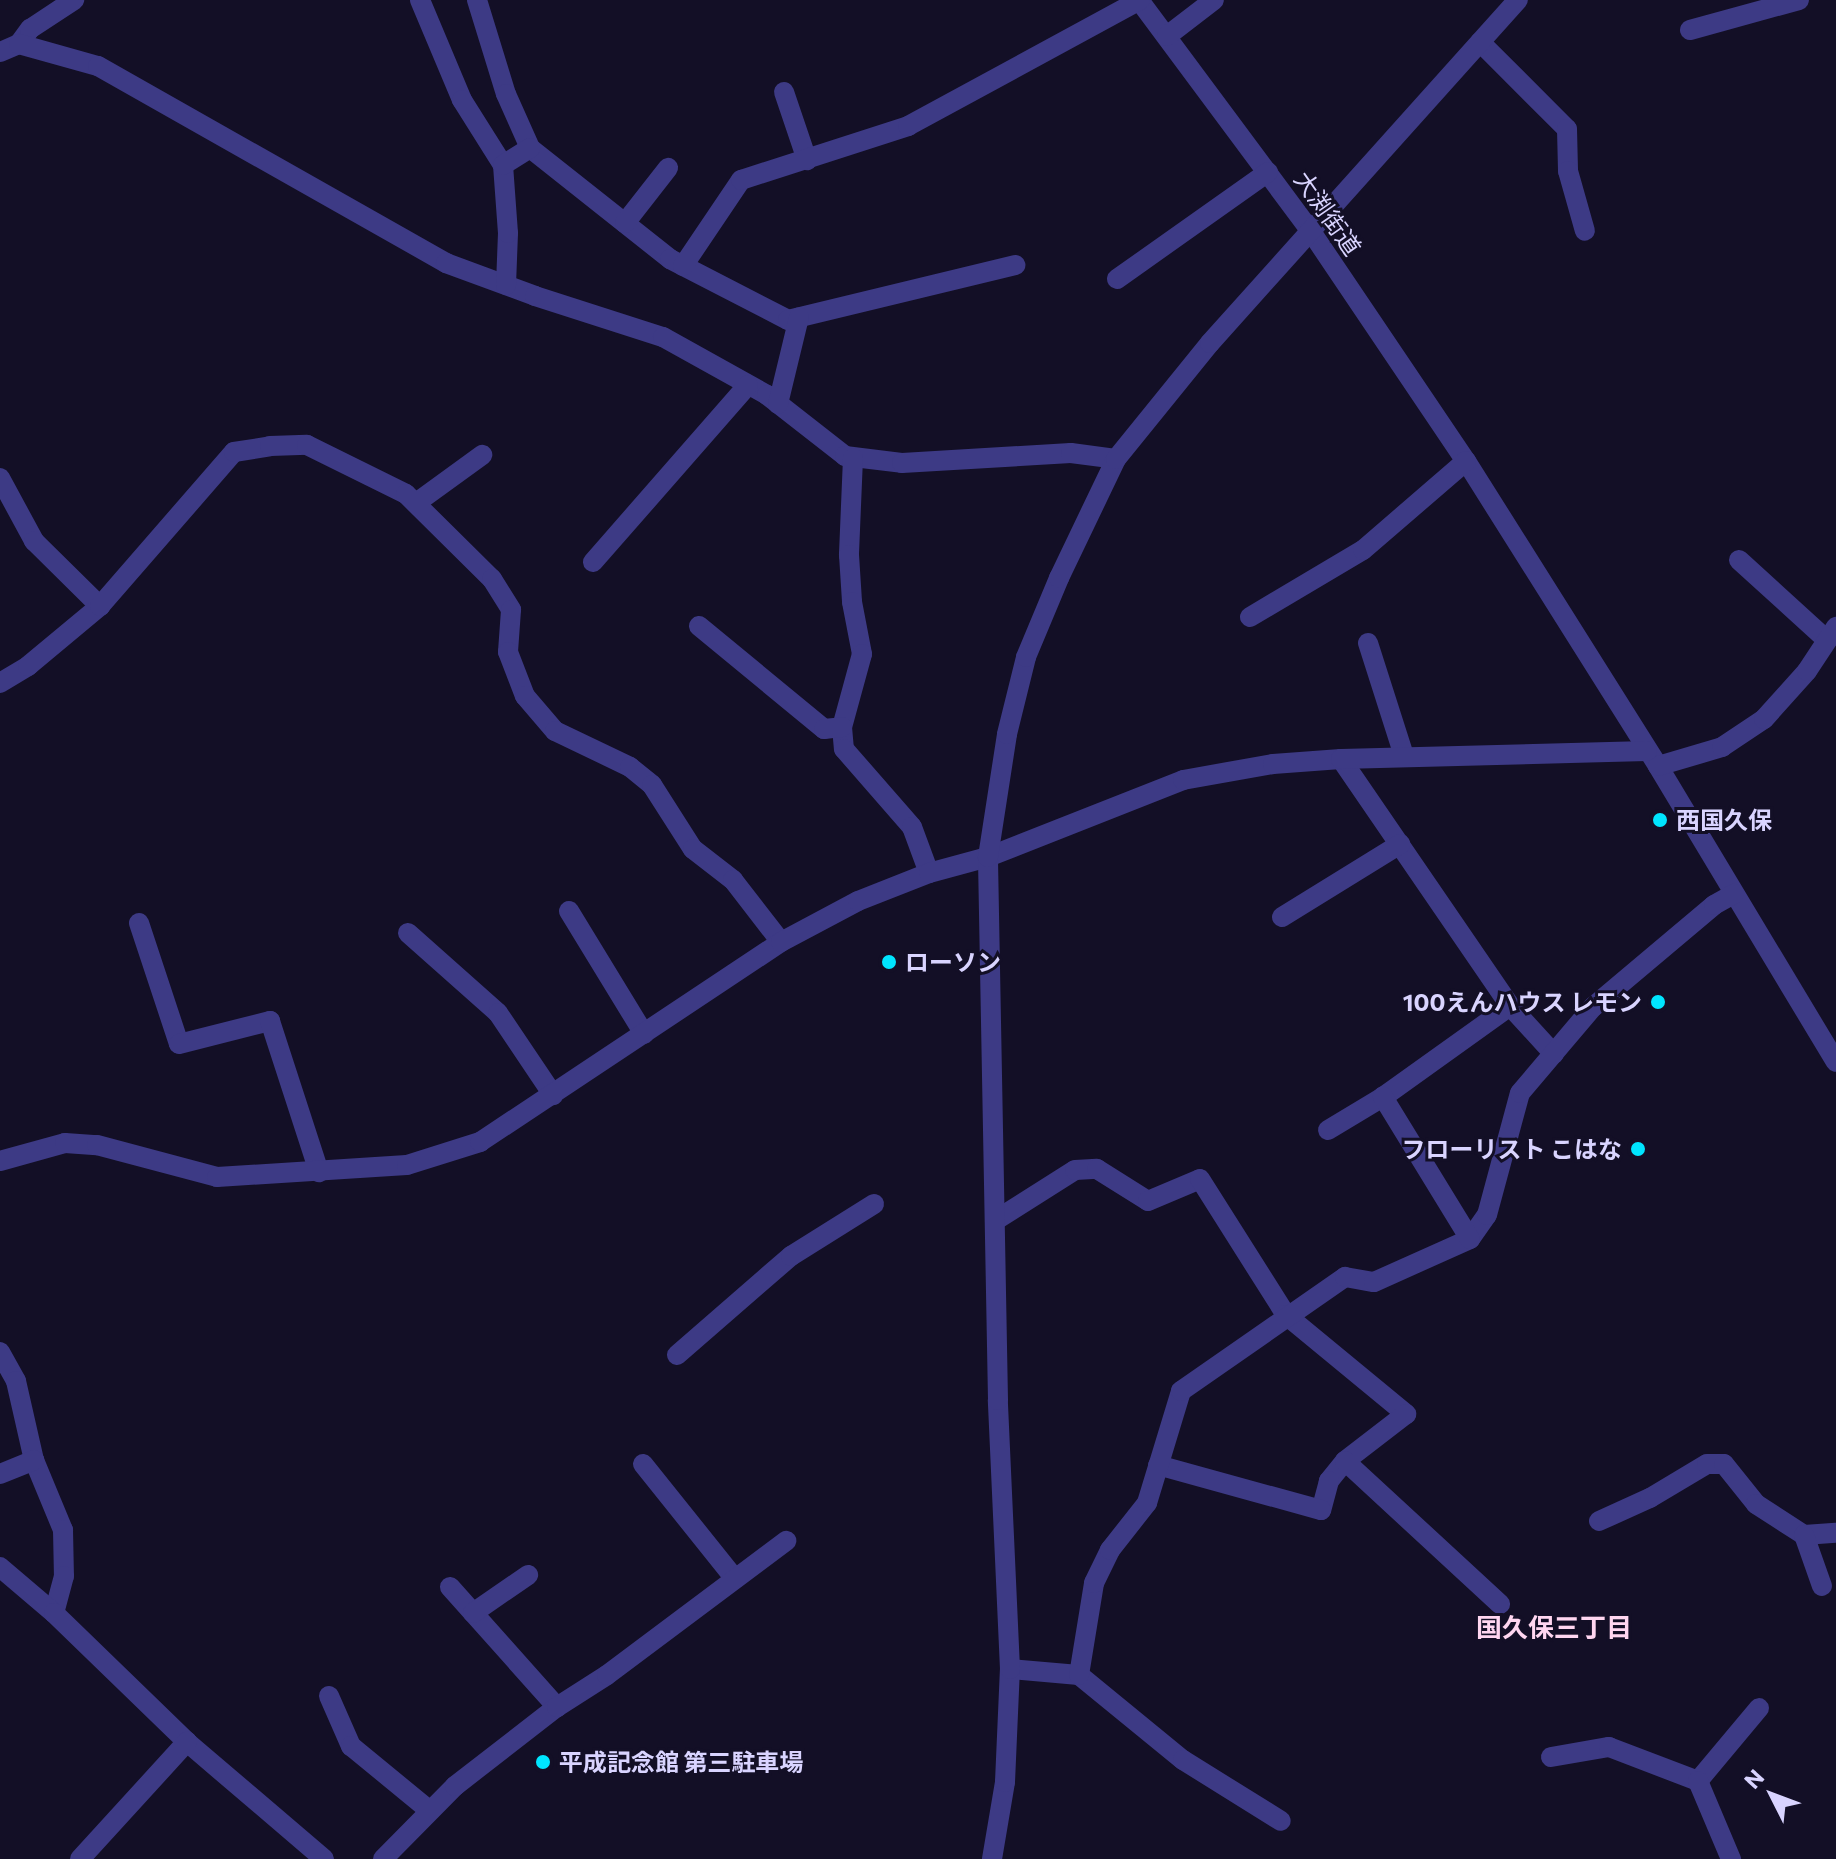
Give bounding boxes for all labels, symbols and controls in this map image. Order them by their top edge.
street label: 大渕街道 [1289,165,1367,261]
place label: 西国久保 [1676,806,1772,834]
marker: 西国久保 [1651,811,1669,829]
place label: ローソン [905,948,1001,976]
marker: ローソン [880,953,898,971]
place label: 100えんハウス レモン [1403,988,1642,1016]
marker: 100えんハウス レモン [1649,993,1667,1011]
place label: フローリスト こはな [1401,1135,1622,1163]
marker: フローリスト こはな [1629,1140,1647,1158]
district label: 国久保三丁目 [1476,1611,1632,1643]
place label: 平成記念館 第三駐車場 [559,1748,804,1776]
marker: 平成記念館 第三駐車場 [534,1753,552,1771]
north arrow [1732,1755,1812,1835]
text: N [1738,1763,1769,1794]

